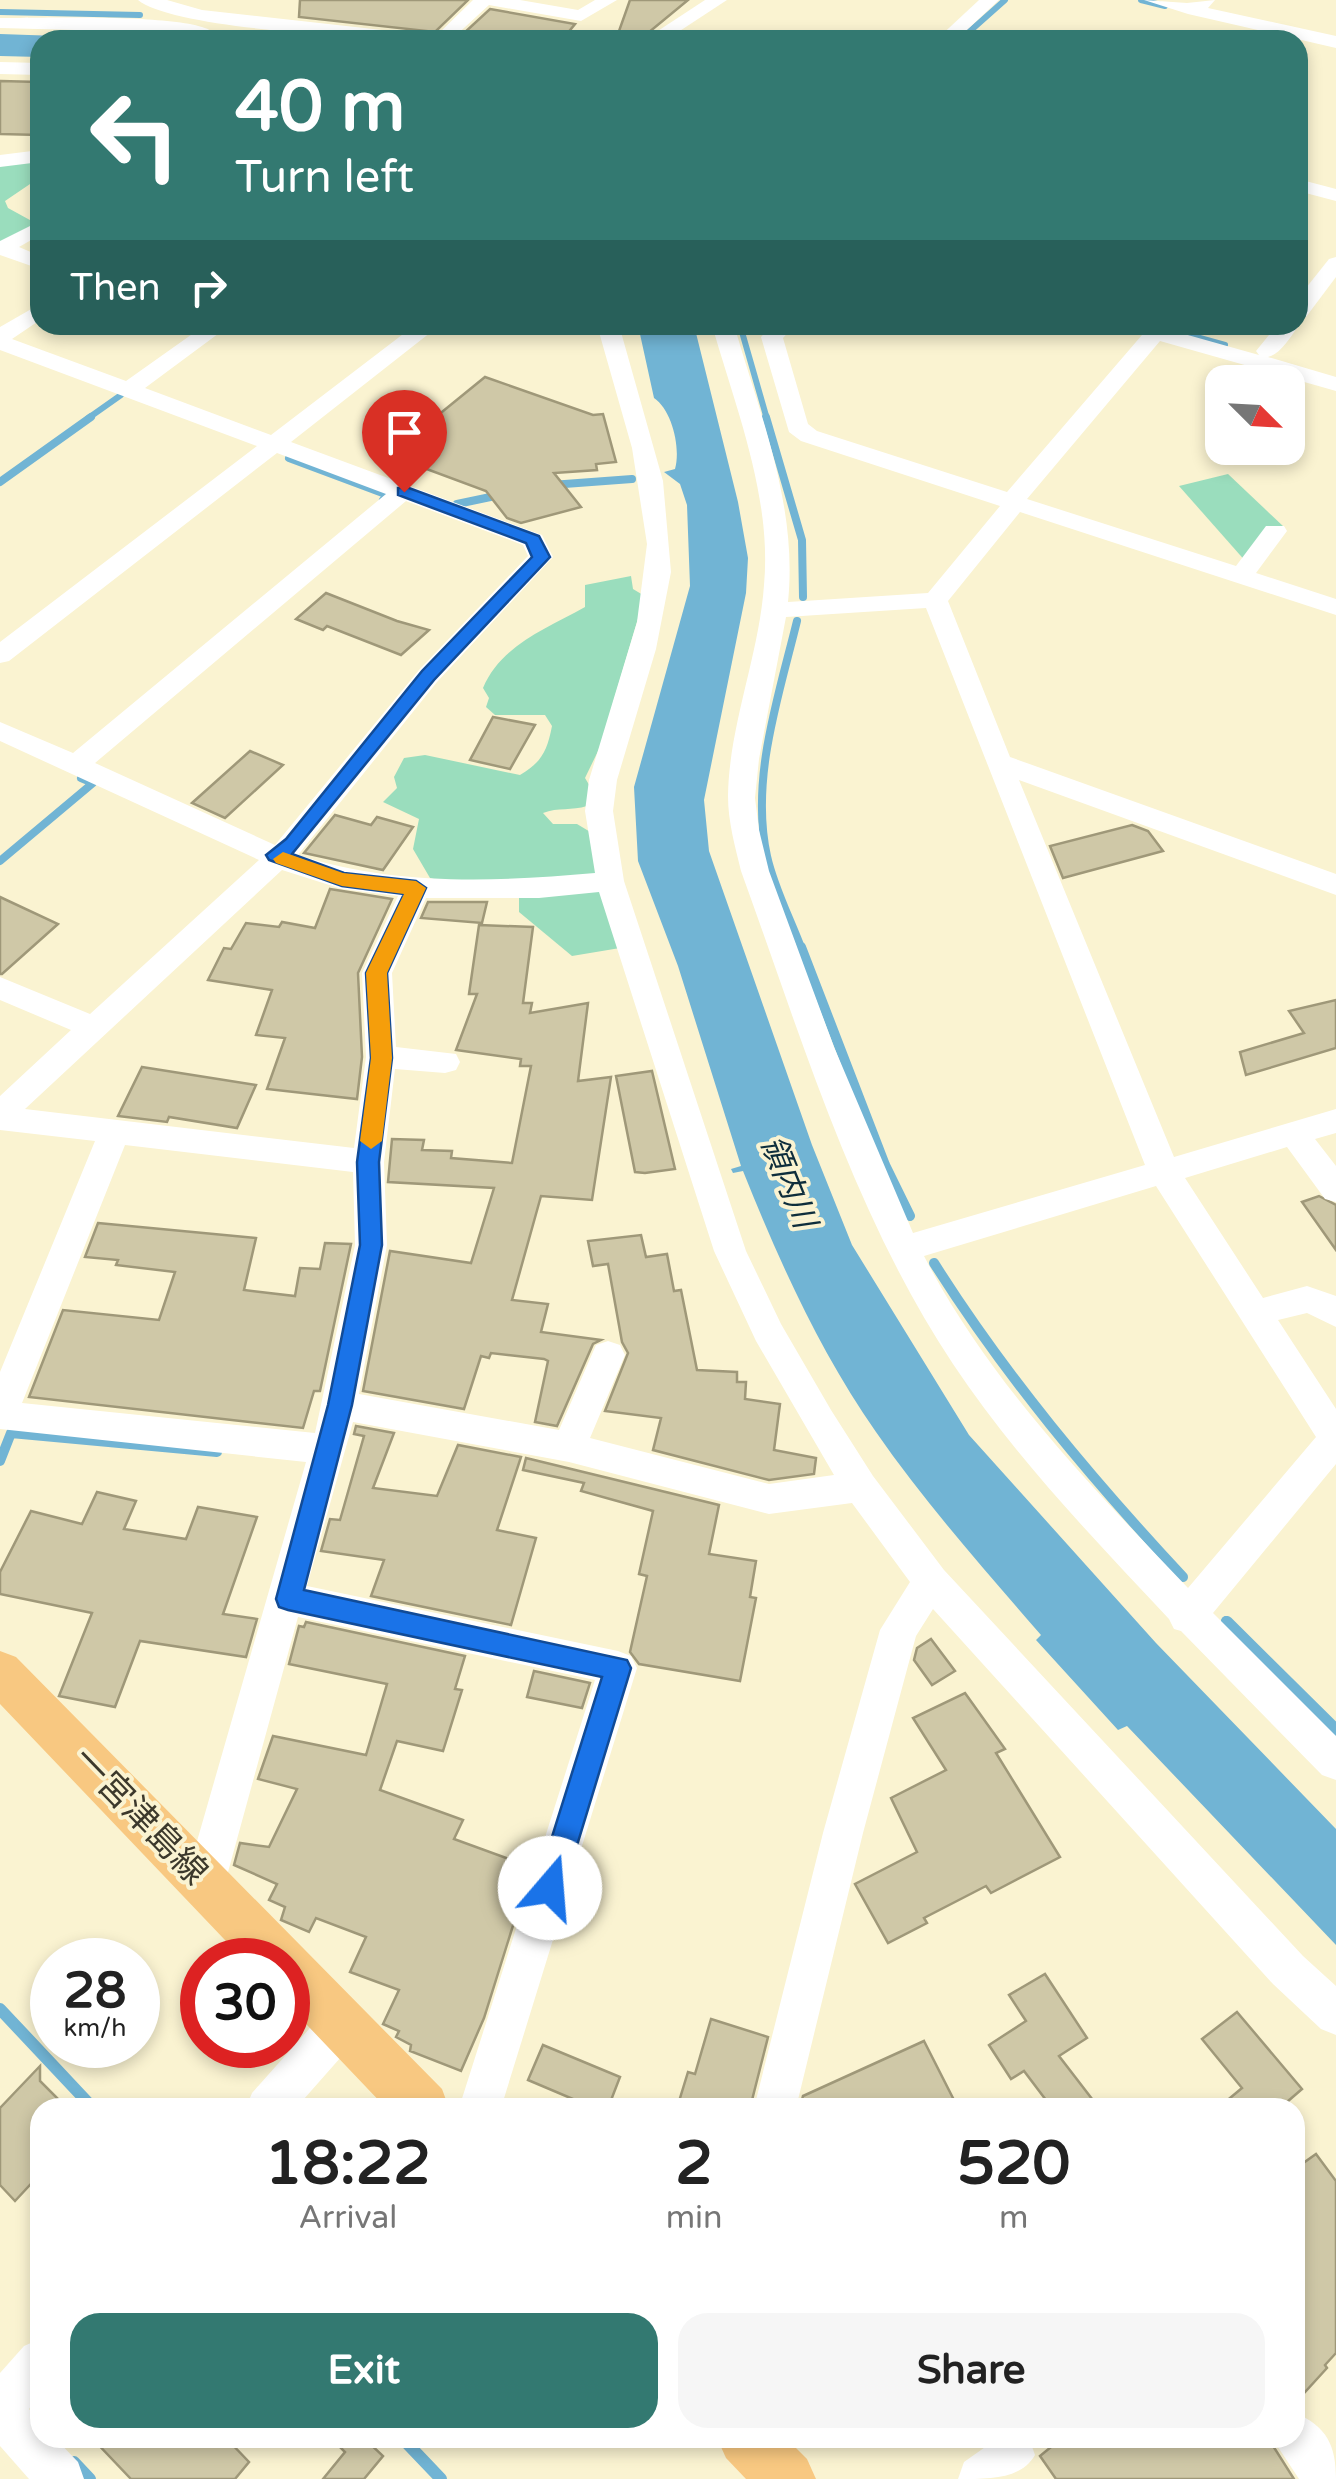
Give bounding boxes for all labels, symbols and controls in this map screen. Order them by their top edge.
text: 40 m [235,66,405,150]
icon: left [70,70,200,200]
text: Turn left [235,151,414,205]
icon: right [181,260,236,315]
text: Then [70,265,161,311]
north arrow [1205,365,1305,465]
map controls [1205,365,1305,465]
pin [362,390,447,493]
icon: arrive [377,405,432,460]
water label: 領内川 [752,1130,825,1236]
street label: 一宮津島線 [64,1738,216,1894]
position arrow [498,1836,602,1940]
speed limit sign: 30 [180,1938,310,2068]
text: 28 [64,1961,126,2021]
text: km/h [64,2013,126,2043]
text: 18:22 [265,2128,431,2200]
text: 2 [675,2128,713,2200]
text: 520 [957,2128,1070,2200]
text: Arrival [298,2199,397,2237]
text: min [666,2199,723,2237]
text: m [999,2199,1028,2237]
button: Exit [70,2313,658,2428]
button: Share [678,2313,1265,2428]

